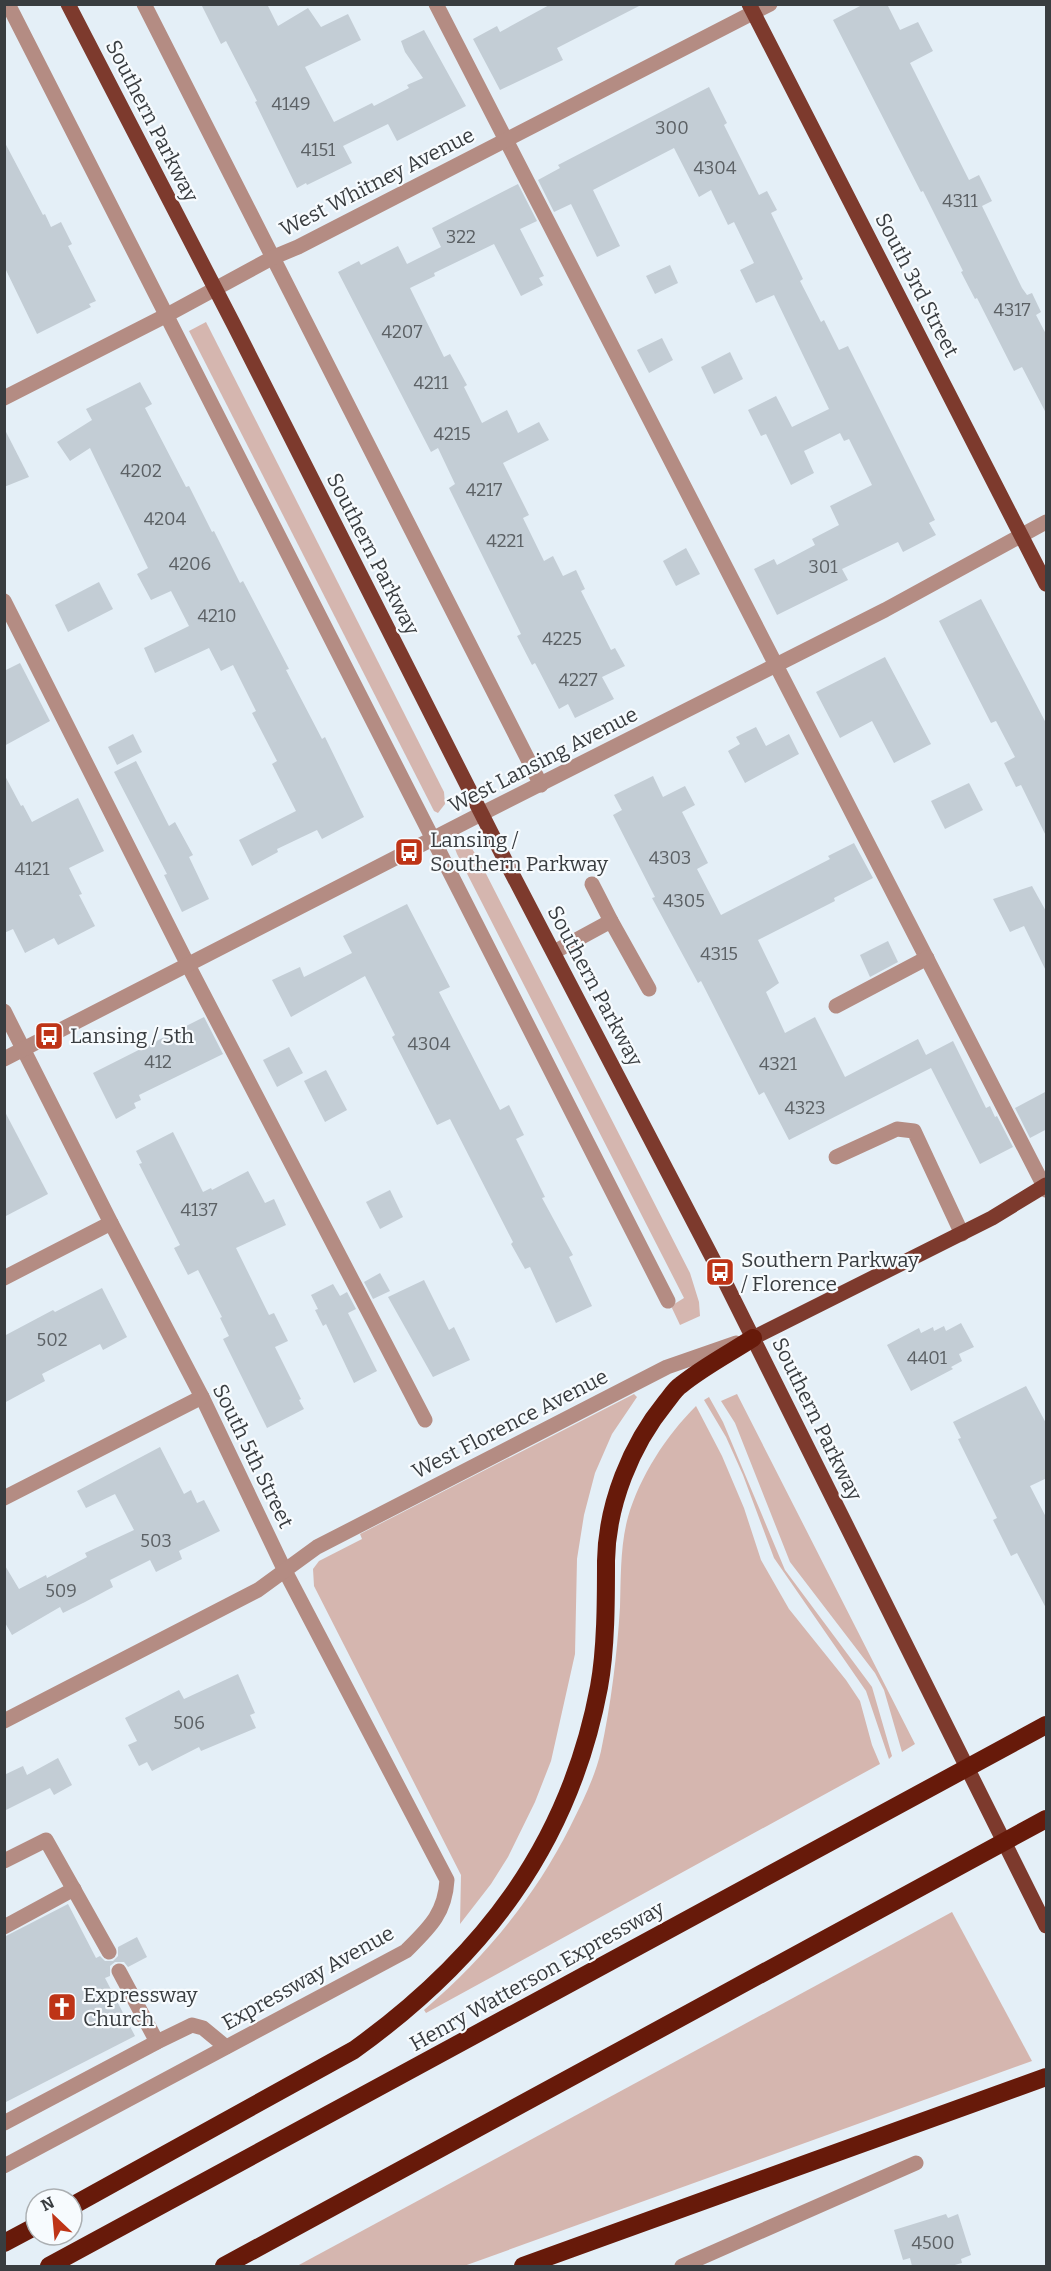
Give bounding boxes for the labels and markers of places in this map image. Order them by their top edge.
place label: Lansing / Southern Parkway [430,827,609,877]
bus stop icon: Lansing / Southern Parkway [393,836,425,868]
bus stop icon: Lansing / 5th [33,1020,65,1052]
place label: Lansing / 5th [70,1023,194,1049]
place label: Southern Parkway / Florence [741,1247,920,1297]
bus stop icon: Southern Parkway / Florence [704,1256,736,1288]
place label: Expressway Church [83,1982,199,2032]
church icon: Expressway Church [46,1991,78,2023]

